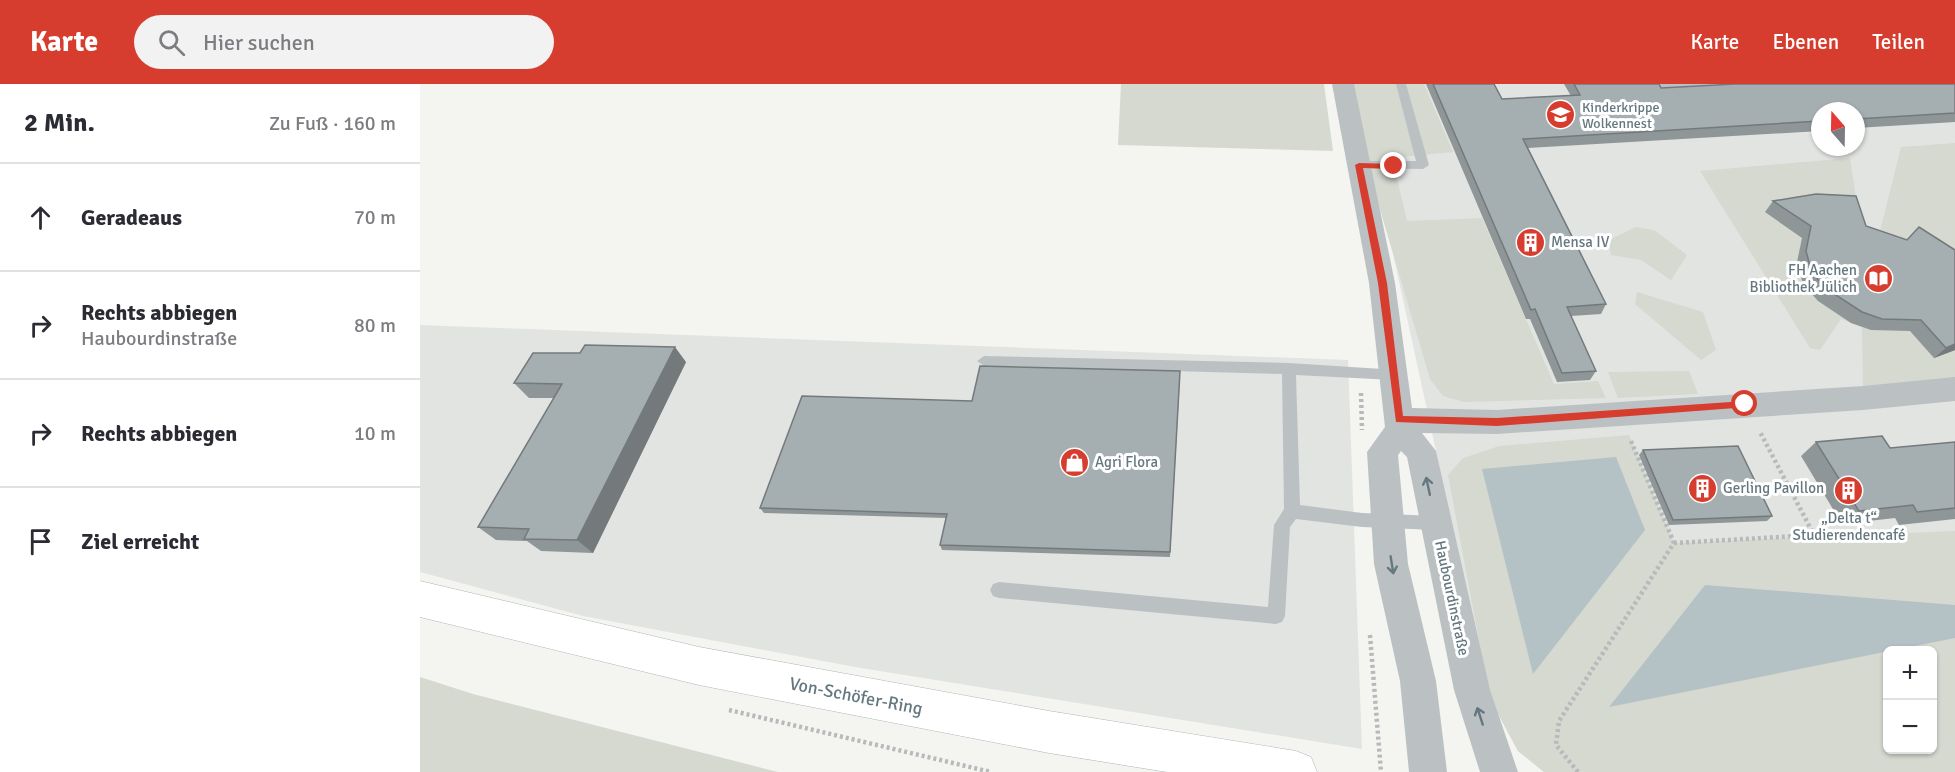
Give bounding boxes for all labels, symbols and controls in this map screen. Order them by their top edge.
search box [134,15,554,69]
text: Karte [30,25,98,59]
icon: search [155,26,188,59]
text: Hier suchen [203,29,315,56]
text: Karte [1690,29,1739,55]
text: Ebenen [1772,29,1839,55]
text: Teilen [1872,29,1925,55]
school or university icon: Kinderkrippe Wolkennest [1545,99,1577,131]
place label: Kinderkrippe Wolkennest [1582,99,1659,132]
north arrow [1811,102,1865,156]
text: 2 Min. [24,107,95,139]
text: Zu Fuß · 160 m [269,111,396,136]
route end [1380,152,1406,178]
icon: ahead [24,201,57,234]
text: Geradeaus [81,204,182,231]
text: 70 m [354,205,396,230]
building icon: Mensa IV [1514,226,1546,258]
place label: Mensa IV [1551,233,1610,251]
place label: FH Aachen Bibliothek Jülich [1750,261,1857,296]
library icon: FH Aachen Bibliothek Jülich [1862,263,1894,295]
text: Rechts abbiegen [81,299,237,326]
icon: right [24,309,57,342]
text: 80 m [354,313,396,338]
text: Haubourdinstraße [81,326,237,351]
route start [1731,390,1757,416]
icon: right [24,417,57,450]
text: Rechts abbiegen [81,420,237,447]
text: 10 m [354,421,396,446]
shop icon: Agri Flora [1058,446,1090,478]
place label: Agri Flora [1095,453,1158,471]
building icon: Gerling Pavillon [1686,472,1718,504]
building icon: „Delta t“ Studierendencafé [1833,475,1865,507]
one-way arrow [1422,476,1433,496]
place label: Gerling Pavillon [1723,479,1824,497]
place label: „Delta t“ Studierendencafé [1793,509,1905,544]
icon: arrive [24,525,57,558]
text: Ziel erreicht [81,528,199,555]
street label: Haubourdinstraße [1431,539,1473,657]
one-way arrow [1387,555,1398,574]
map controls [1883,646,1937,754]
button: + [1883,646,1937,700]
street label: Von-Schöfer-Ring [788,672,924,720]
button: − [1883,700,1937,754]
one-way arrow [1474,708,1485,726]

